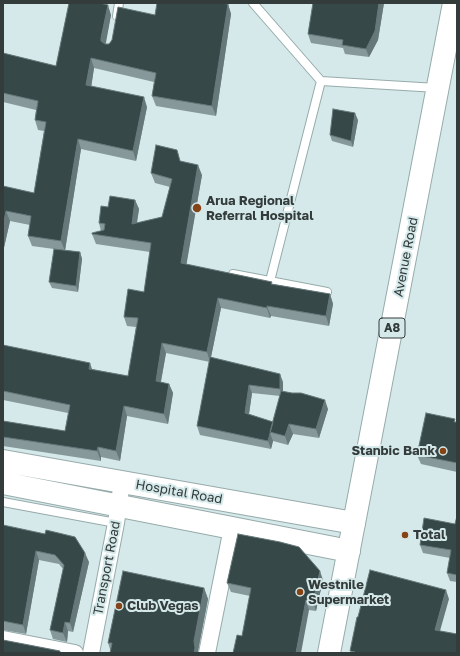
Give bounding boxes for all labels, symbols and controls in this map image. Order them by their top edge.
place label: Arua Regional Referral Hospital [206,193,313,224]
marker: Arua Regional Referral Hospital [191,202,203,214]
street label: Avenue Road [391,216,421,298]
road number: A8 [379,318,405,338]
place label: Stanbic Bank [351,443,435,459]
marker: Stanbic Bank [438,446,448,456]
street label: Hospital Road [134,477,224,507]
street label: Transport Road [90,520,124,616]
place label: Total [413,527,445,543]
marker: Total [400,530,410,540]
place label: Westnile Supermarket [308,577,389,608]
marker: Westnile Supermarket [295,587,305,597]
place label: Club Vegas [127,598,198,614]
marker: Club Vegas [114,601,124,611]

